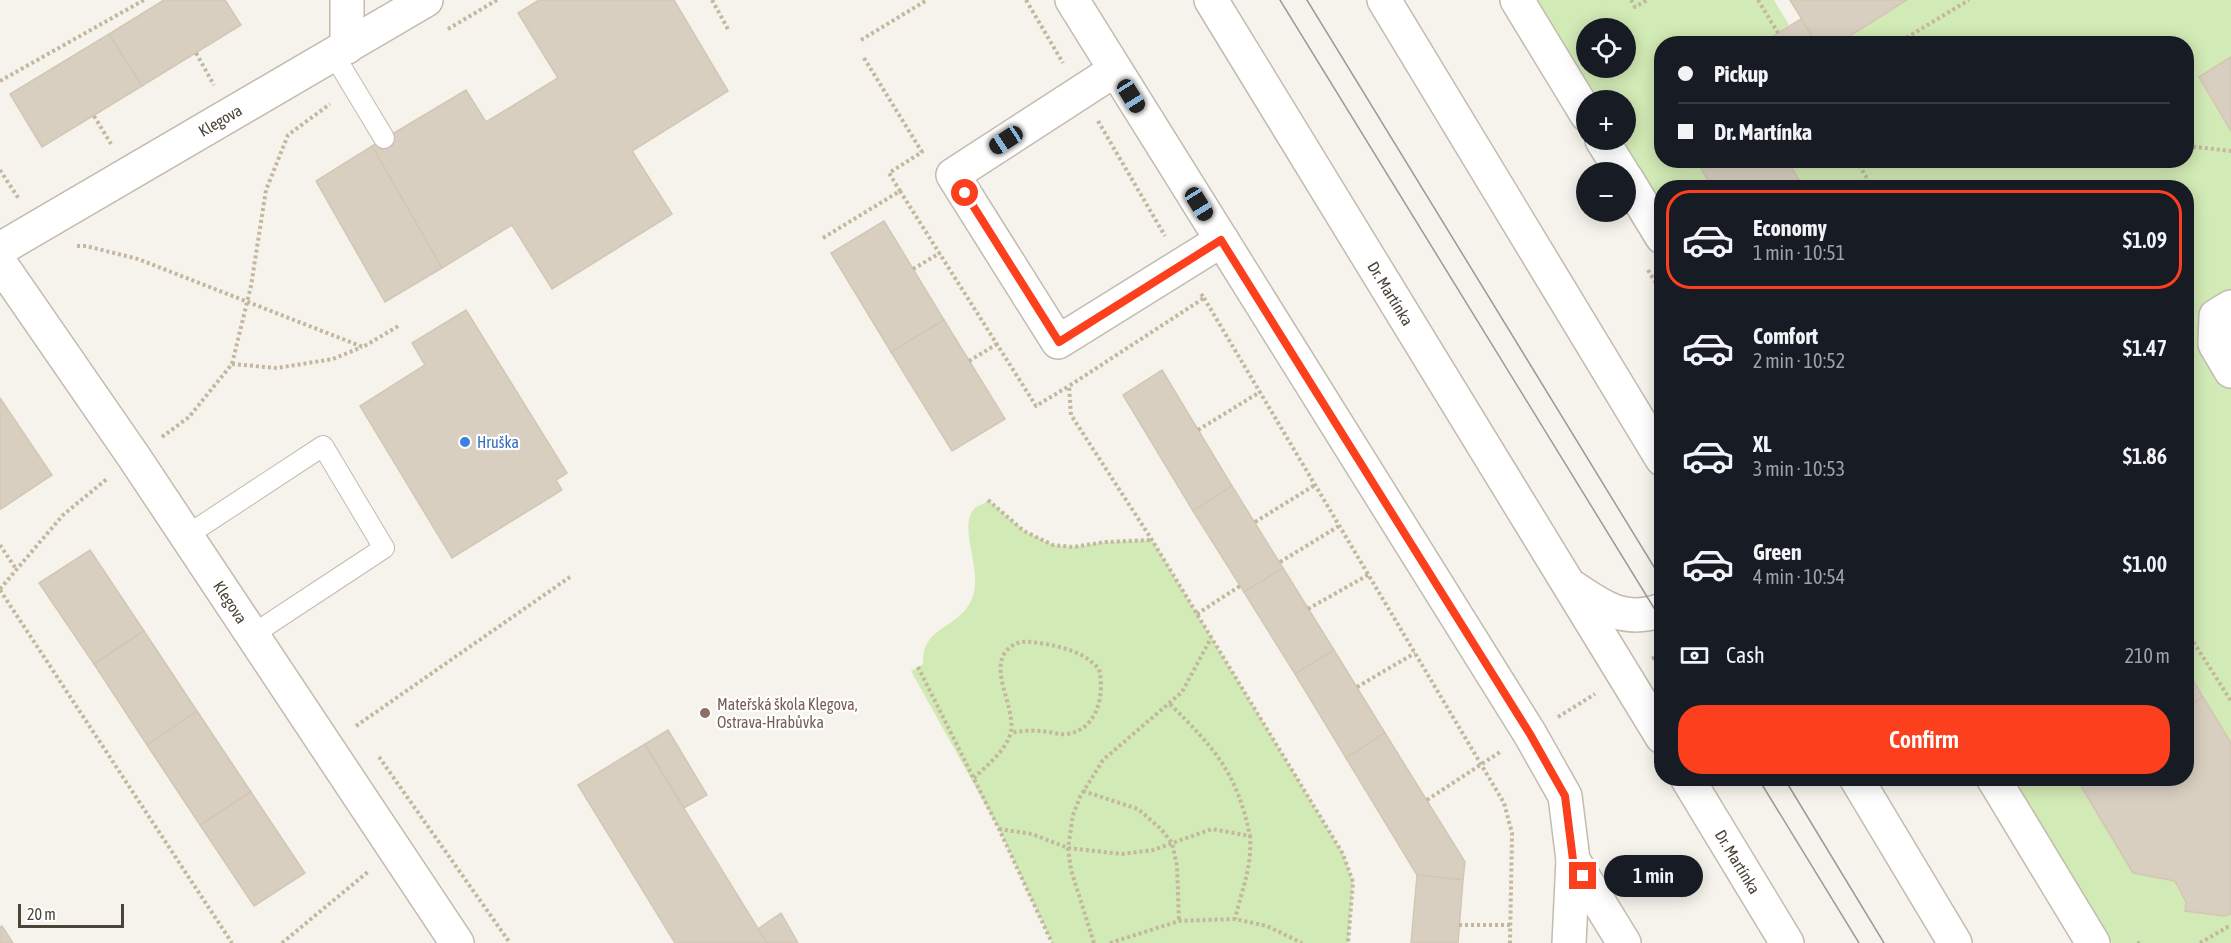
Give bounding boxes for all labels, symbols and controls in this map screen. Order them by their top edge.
map controls [1576,18,1636,222]
button: locate [1576,18,1636,78]
text: Pickup [1714,61,1769,87]
car [1114,76,1148,116]
button: + [1576,90,1636,150]
street label: Klegova [195,101,245,140]
text: Dr. Martínka [1714,119,1812,145]
car [986,123,1026,157]
button: − [1576,162,1636,222]
route start [951,179,978,206]
car [1182,184,1216,224]
icon: car [1681,213,1735,267]
text: Economy [1753,215,1827,241]
text: $1.09 [2123,227,2167,253]
text: 1 min · 10:51 [1753,241,1845,264]
street label: Dr. Martínka [1364,258,1417,329]
icon: car [1681,321,1735,375]
text: Comfort [1753,323,1818,349]
text: $1.47 [2123,335,2167,361]
text: 2 min · 10:52 [1753,349,1845,372]
icon: car [1681,429,1735,483]
text: XL [1753,431,1771,457]
place label: Hruška [477,433,519,451]
marker: Hruška [458,435,472,449]
text: $1.86 [2123,443,2167,469]
text: 3 min · 10:53 [1753,457,1845,480]
icon: car [1681,537,1735,591]
text: Green [1753,539,1802,565]
text: $1.00 [2123,551,2167,577]
text: 4 min · 10:54 [1753,565,1845,588]
street label: Klegova [210,578,251,627]
icon: cash [1678,639,1711,672]
text: Cash [1726,642,1765,668]
text: 210 m [2125,644,2170,667]
place label: Mateřská škola Klegova, Ostrava-Hrabůvka [717,695,858,731]
button: Confirm [1678,705,2170,774]
marker: Mateřská škola Klegova, Ostrava-Hrabůvka [698,706,712,720]
street label: Dr. Martínka [1712,827,1764,897]
callout: 1 min [1604,855,1703,897]
route end [1569,862,1596,889]
text: 1 min [1633,864,1674,887]
scale bar [18,901,124,928]
text: 20 m [27,905,56,923]

